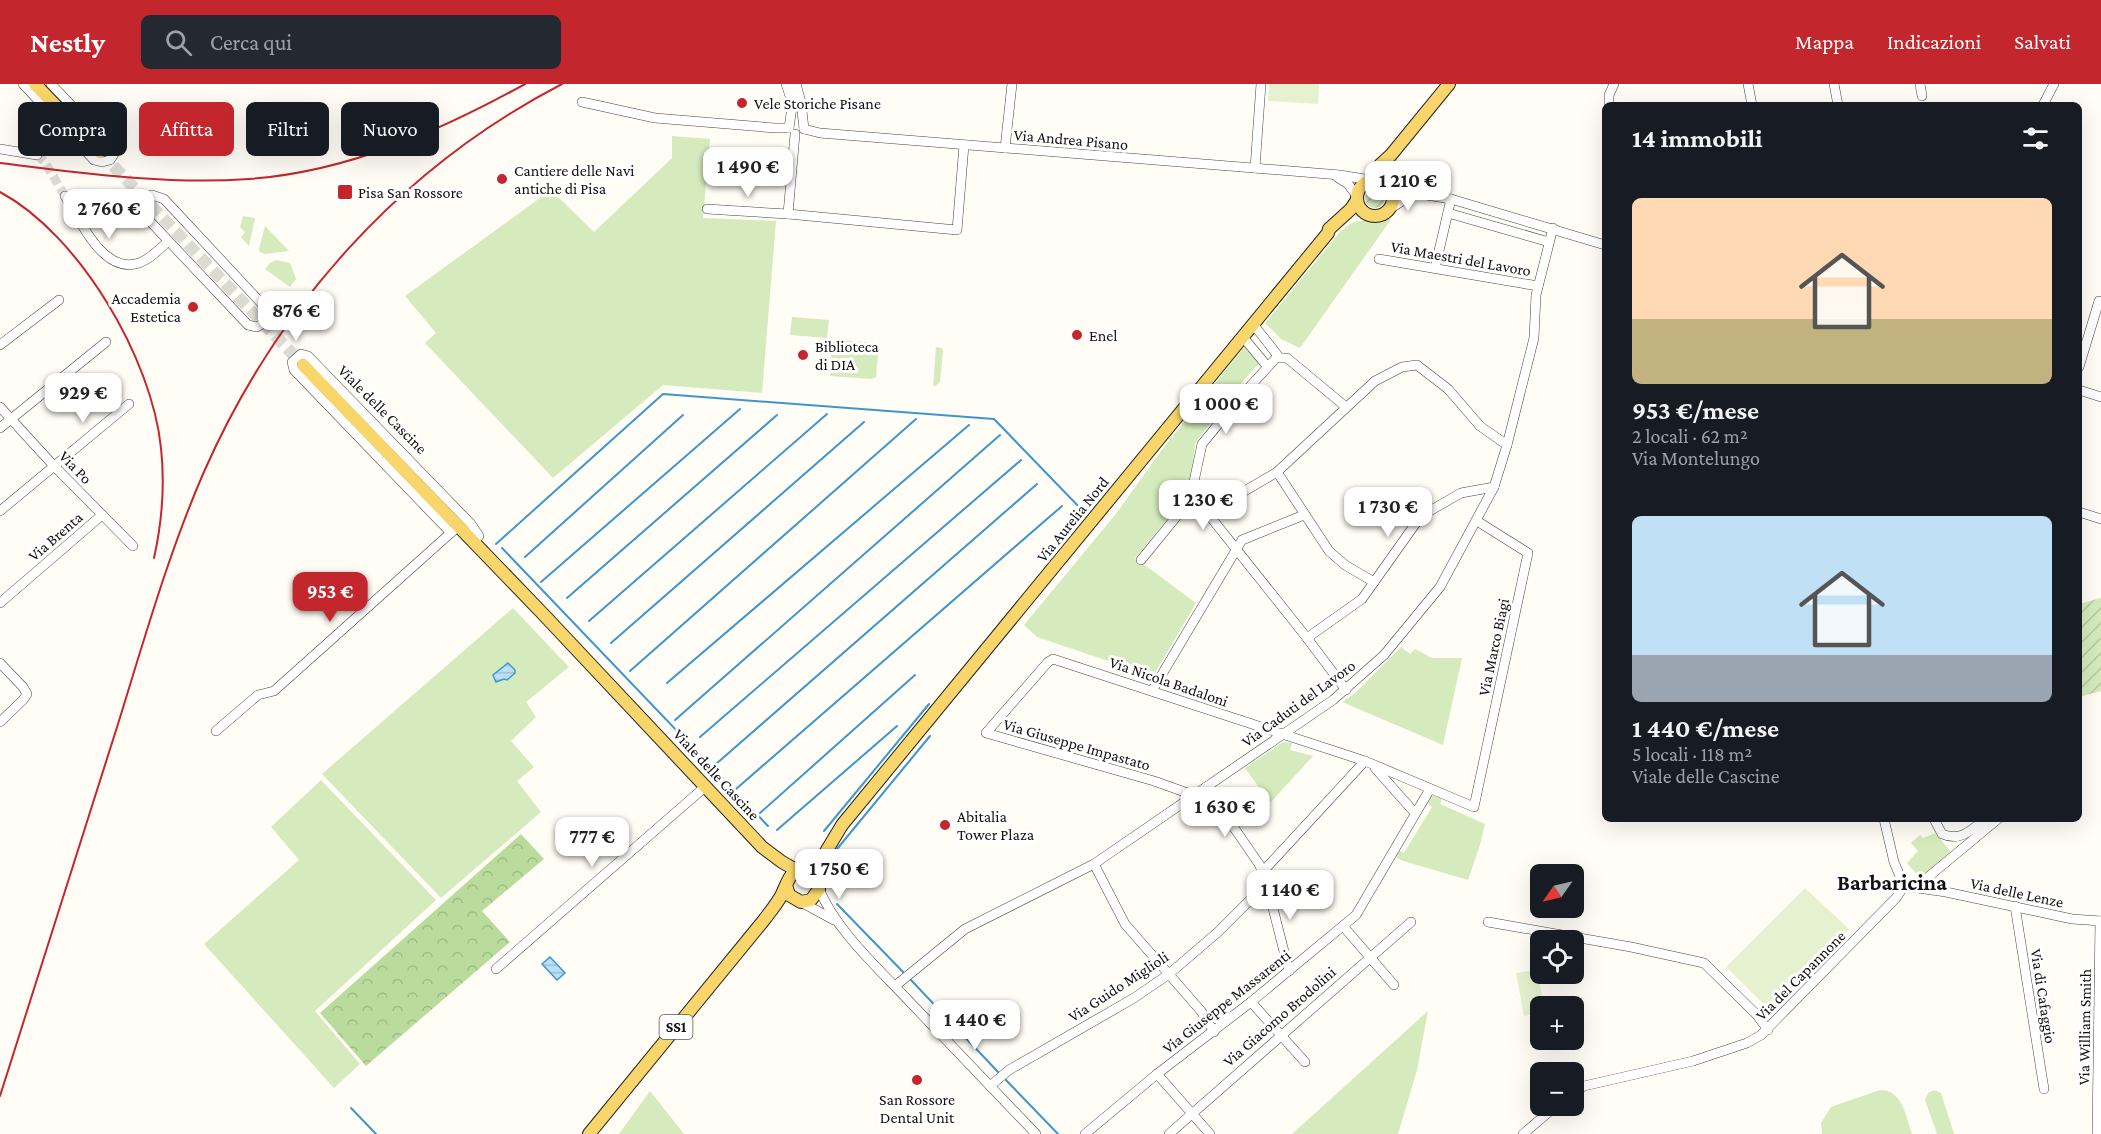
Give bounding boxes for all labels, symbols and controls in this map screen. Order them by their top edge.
search box [141,15,561,69]
icon: search [162,26,195,59]
text: Nestly [30,27,105,58]
text: Cerca qui [210,30,292,55]
text: Mappa [1795,30,1854,54]
text: Indicazioni [1887,30,1981,54]
text: Salvati [2014,30,2071,54]
place label: Vele Storiche Pisane [754,95,881,112]
marker: Vele Storiche Pisane [735,96,749,110]
chip: Compra [18,102,127,156]
chip: Affitta [139,102,234,156]
chip: Filtri [246,102,329,156]
chip: Nuovo [341,102,439,156]
icon: filters [2019,122,2052,155]
text: 14 immobili [1632,124,1763,153]
street label: Via Andrea Pisano [1013,126,1129,153]
pin: 1 490 € [693,147,803,198]
text: 1 490 € [717,155,779,177]
pin: 1 210 € [1353,161,1463,212]
place label: Cantiere delle Navi antiche di Pisa [514,162,634,197]
text: 1 210 € [1379,169,1437,191]
marker: Cantiere delle Navi antiche di Pisa [495,172,509,186]
marker: Pisa San Rossore [336,183,354,201]
place label: Pisa San Rossore [358,184,463,201]
pin: 2 760 € [54,189,164,240]
text: 2 760 € [77,197,141,219]
icon: home [1788,237,1896,345]
street label: Via Maestri del Lavoro [1389,238,1532,279]
place label: Accademia Estetica [111,290,182,325]
pin: 876 € [254,291,338,342]
text: 876 € [272,299,320,321]
marker: Accademia Estetica [186,300,200,314]
place label: Enel [1089,327,1118,344]
marker: Enel [1070,328,1084,342]
place label: Biblioteca di DIA [815,338,879,373]
marker: Biblioteca di DIA [796,348,810,362]
street label: Viale delle Cascine [335,362,430,457]
pin: 929 € [41,373,125,424]
text: 929 € [59,381,107,403]
pin: 1 000 € [1171,384,1281,435]
text: 1 000 € [1194,392,1258,414]
text: 953 €/mese [1632,396,1759,425]
text: 2 locali · 62 m² [1632,425,1748,447]
street label: Via Po [56,447,95,487]
text: Via Montelungo [1632,447,1760,469]
street label: Via Aurelia Nord [1033,473,1112,565]
pin: 1 230 € [1148,480,1258,531]
pin: 1 730 € [1333,487,1443,538]
text: 1 230 € [1173,488,1233,510]
text: 1 730 € [1358,495,1418,517]
street label: Via Brenta [25,508,86,564]
icon: home [1788,555,1896,663]
pin: 953 € [288,572,372,623]
text: 953 € [307,580,353,602]
street label: Via Marco Biagi [1475,597,1513,698]
street label: Via Nicola Badaloni [1107,653,1230,710]
street label: Via Caduti del Lavoro [1238,657,1358,750]
text: 1 440 €/mese [1632,714,1779,743]
street label: Via Giuseppe Impastato [1001,715,1152,775]
street label: Viale delle Cascine [670,725,763,823]
text: 5 locali · 118 m² [1632,743,1752,765]
text: Viale delle Cascine [1632,765,1780,787]
pin: 1 630 € [1170,787,1280,838]
text: 1 630 € [1195,795,1255,817]
place label: Abitalia Tower Plaza [957,808,1035,843]
pin: 777 € [550,817,634,868]
marker: Abitalia Tower Plaza [938,818,952,832]
text: 777 € [569,825,615,847]
pin: 1 750 € [784,849,894,900]
text: 1 750 € [809,857,869,879]
north arrow [1530,864,1584,918]
map controls [1530,864,1584,1116]
pin: 1 140 € [1235,870,1345,921]
district label: Barbaricina [1837,870,1947,895]
street label: Via delle Lenze [1969,874,2065,911]
text: 1 140 € [1261,878,1319,900]
street label: Via del Capannone [1752,927,1849,1024]
button: locate [1530,930,1584,984]
street label: Via Giuseppe Massarenti [1159,946,1294,1057]
street label: Via Guido Miglioli [1065,948,1172,1026]
street label: Via di Cafaggio [2027,948,2059,1045]
street label: Via Giacomo Brodolini [1220,963,1339,1070]
street label: Via William Smith [2075,968,2094,1085]
button: + [1530,996,1584,1050]
pin: 1 440 € [920,1000,1030,1051]
text: 1 440 € [944,1008,1006,1030]
road number: SS1 [660,1015,692,1039]
button: − [1530,1062,1584,1116]
marker: San Rossore Dental Unit [910,1073,924,1087]
place label: San Rossore Dental Unit [879,1091,955,1126]

